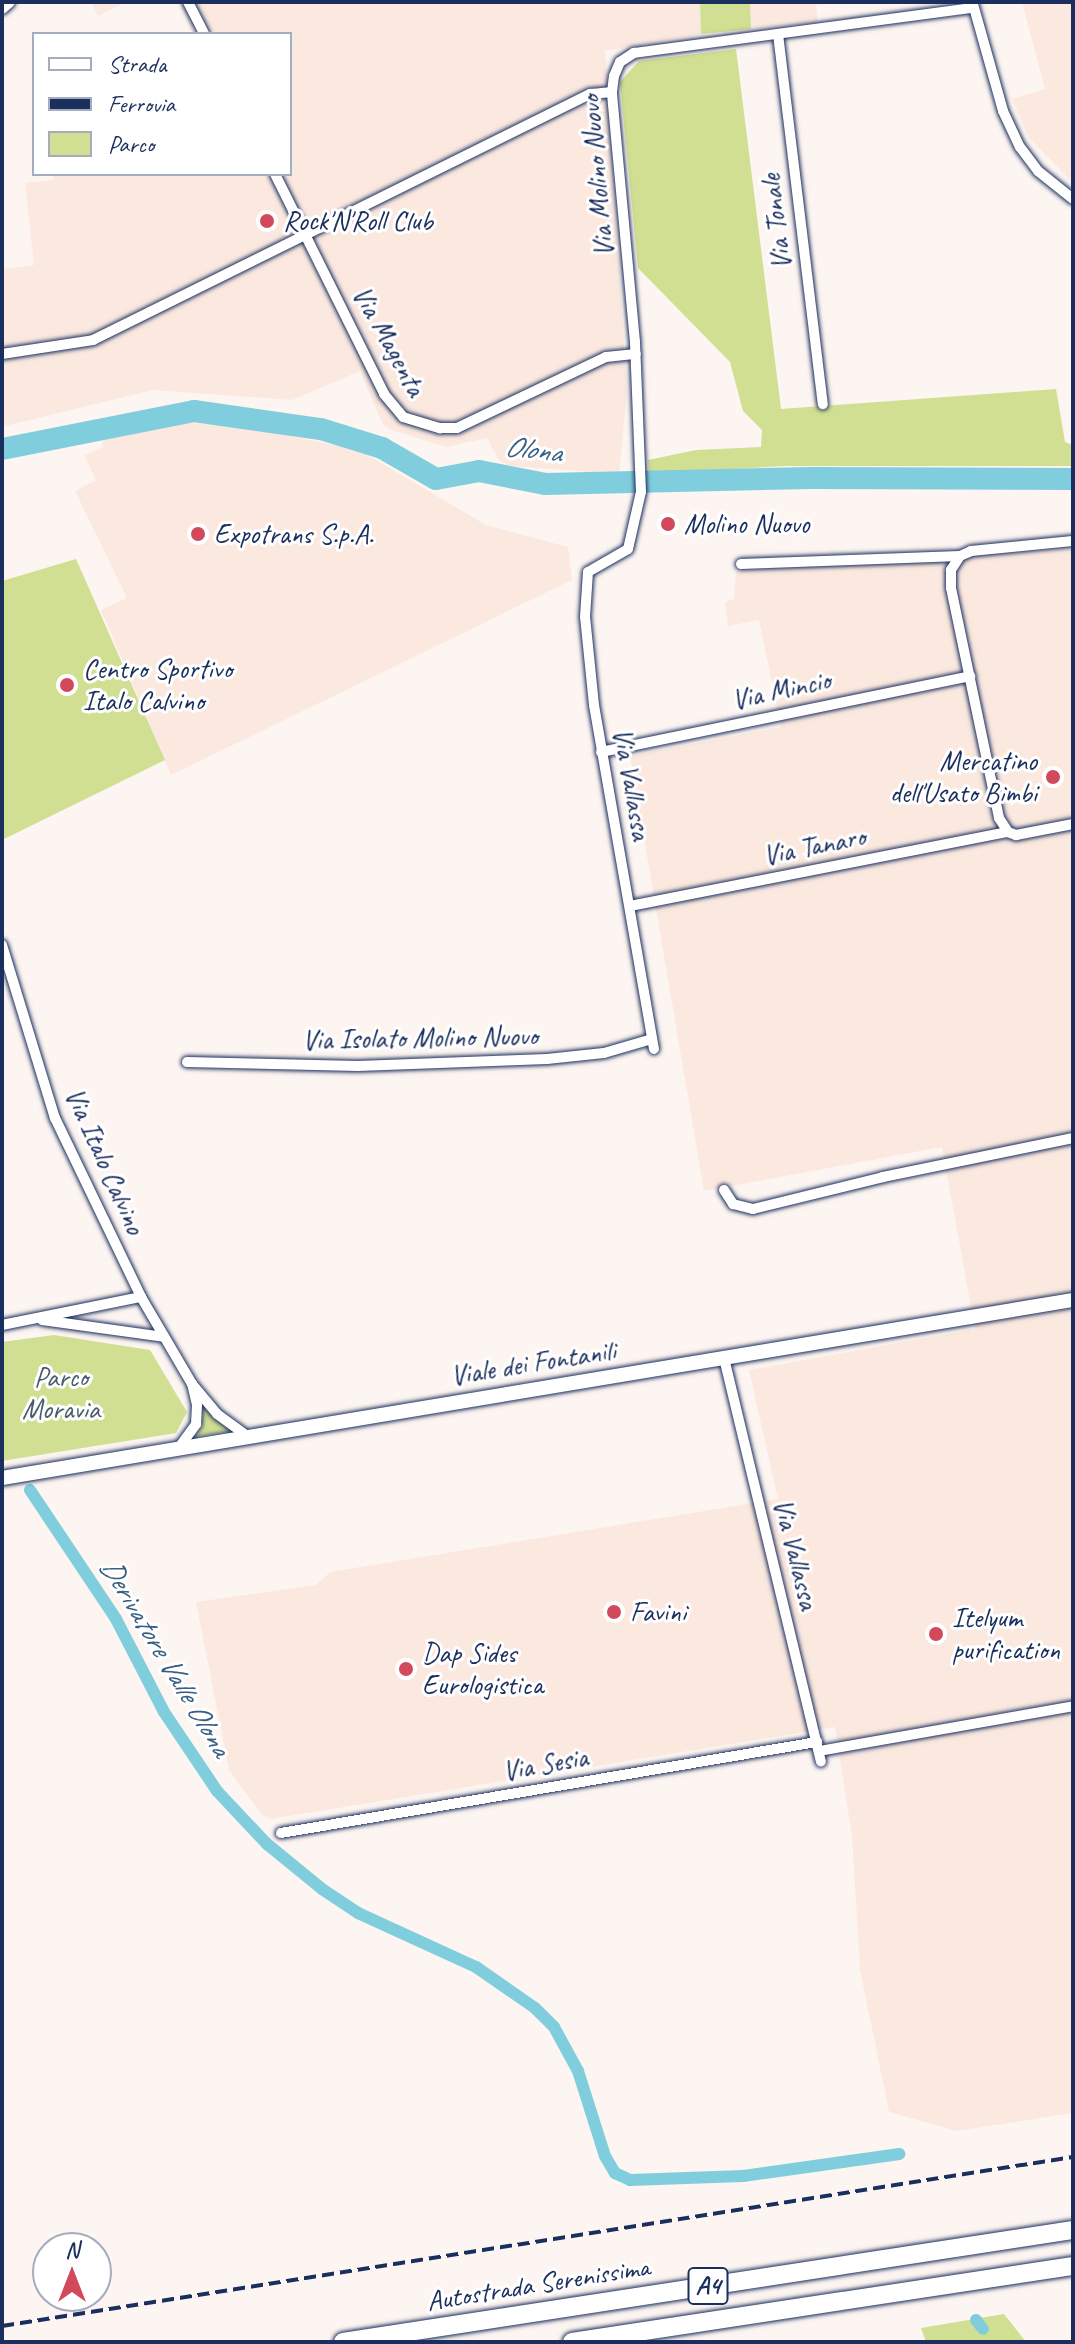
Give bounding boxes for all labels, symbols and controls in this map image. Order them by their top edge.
legend [32,32,292,176]
text: Strada [108,49,166,79]
text: Ferrovia [108,89,175,119]
street label: Via Molino Nuovo [573,94,621,258]
text: Parco [108,129,154,159]
street label: Via Tonale [754,173,798,271]
place label: Rock'N'Roll Club [283,204,433,238]
marker: Rock'N'Roll Club [258,212,276,230]
street label: Via Magenta [345,280,433,402]
water label: Olona [503,428,563,470]
place label: Molino Nuovo [684,507,809,541]
marker: Molino Nuovo [659,515,677,533]
place label: Expotrans S.p.A. [214,517,374,551]
marker: Expotrans S.p.A. [189,525,207,543]
place label: Centro Sportivo Italo Calvino [83,652,232,718]
street label: Via Mincio [729,663,833,717]
marker: Centro Sportivo Italo Calvino [58,676,76,694]
street label: Via Vallassa [606,726,658,842]
place label: Mercatino dell'Usato Bimbi [889,744,1037,810]
marker: Mercatino dell'Usato Bimbi [1044,768,1062,786]
street label: Via Tanaro [760,820,868,872]
street label: Via Isolato Molino Nuovo [302,1019,538,1057]
street label: Via Italo Calvino [57,1082,153,1240]
street label: Viale dei Fontanili [448,1333,618,1393]
park label: Parco Moravia [22,1360,100,1426]
street label: Via Vallassa [766,1495,826,1613]
water label: Derivatore Valle Olona [93,1552,239,1762]
place label: Favini [630,1595,686,1629]
place label: Itelyum purification [952,1601,1060,1667]
marker: Favini [605,1603,623,1621]
marker: Itelyum purification [927,1625,945,1643]
place label: Dap Sides Eurologistica [422,1636,543,1702]
marker: Dap Sides Eurologistica [397,1660,415,1678]
street label: Via Sesia [500,1740,590,1788]
north arrow [32,2232,112,2312]
text: N [65,2236,79,2264]
street label: Autostrada Serenissima [424,2250,652,2318]
road number: A4 [686,2264,730,2308]

